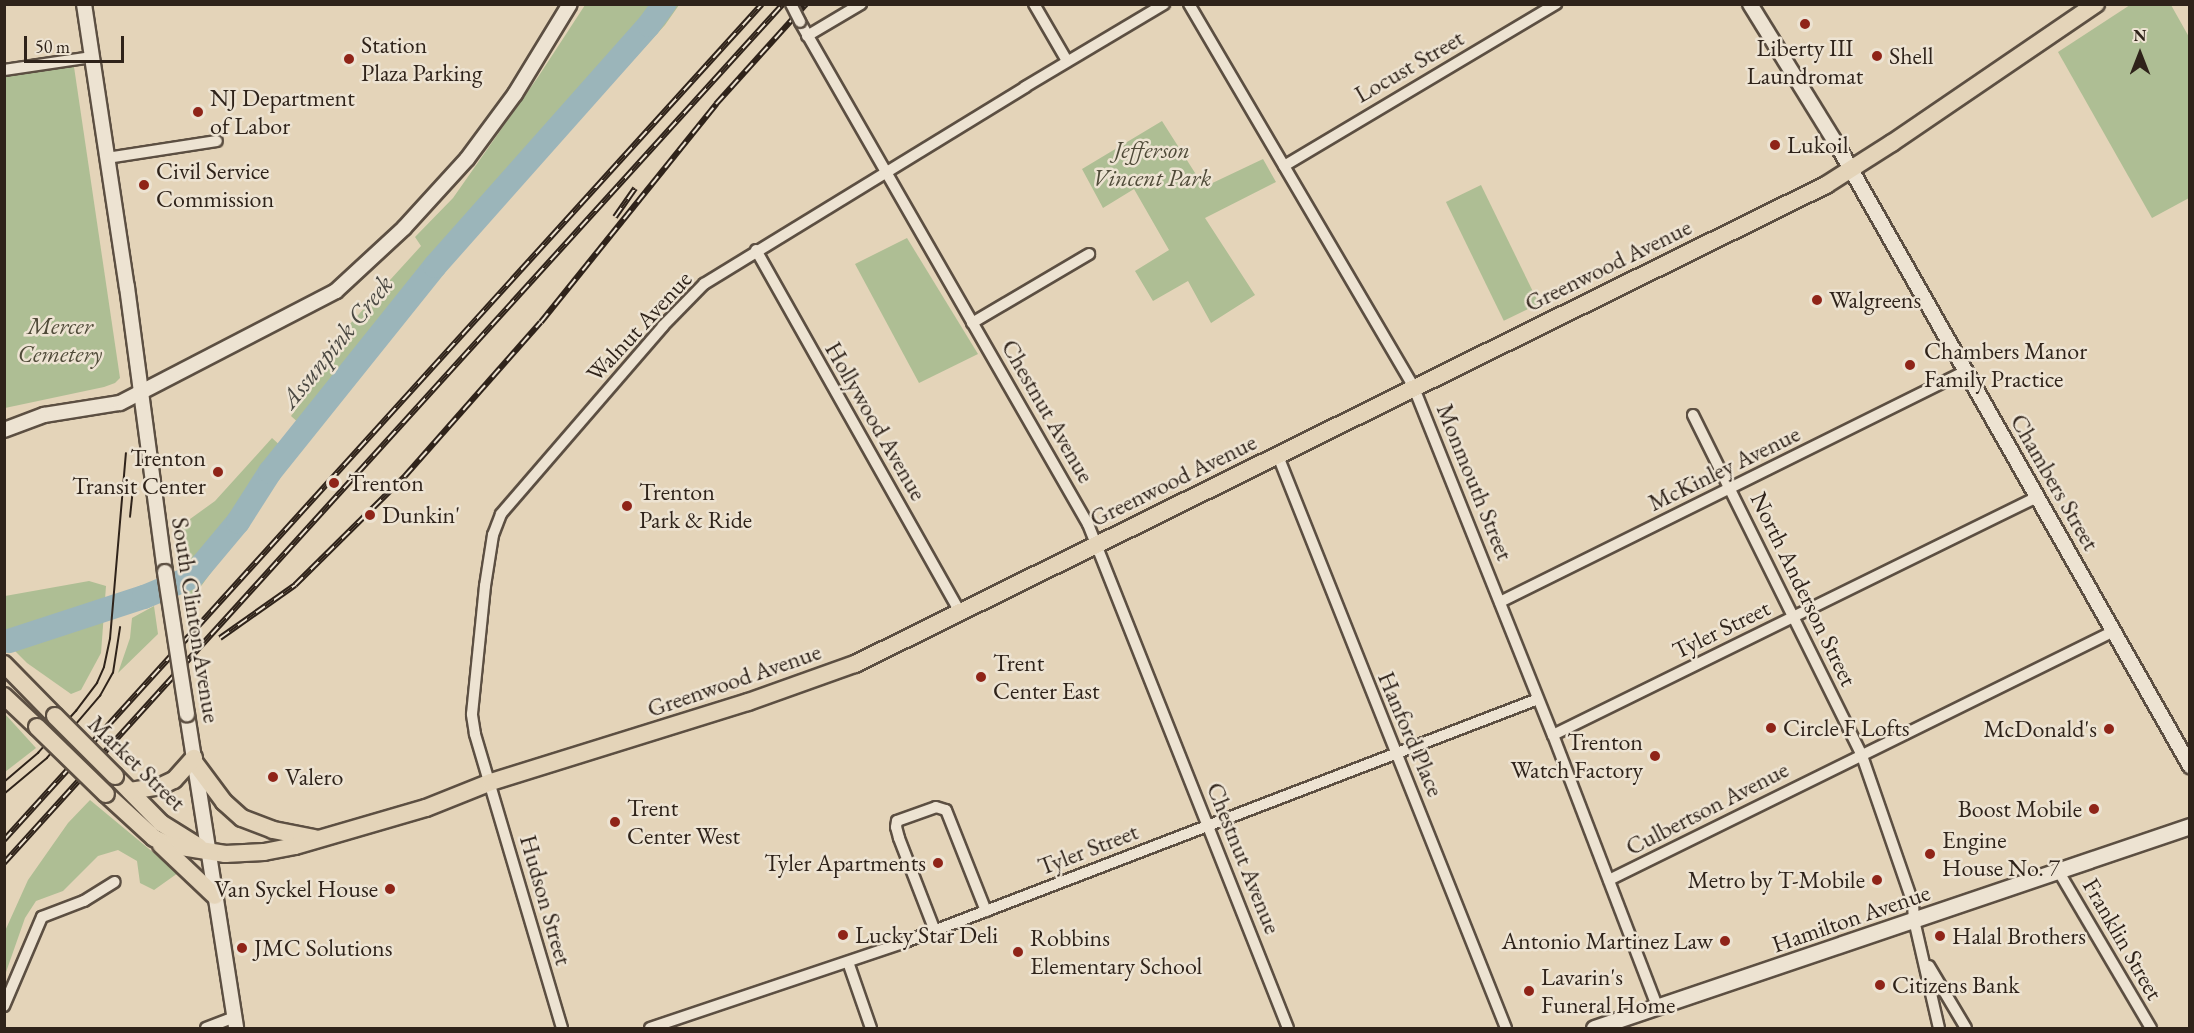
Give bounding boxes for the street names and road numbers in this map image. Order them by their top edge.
street label: Locust Street [1349,23,1469,109]
street label: Greenwood Avenue [1520,212,1696,318]
street label: Walnut Avenue [580,264,698,388]
street label: Chestnut Avenue [995,334,1101,488]
street label: Hollywood Avenue [819,337,933,505]
street label: Monmouth Street [1430,400,1520,564]
street label: Chambers Street [2004,409,2106,555]
street label: McKinley Avenue [1643,419,1805,517]
street label: Greenwood Avenue [1085,427,1261,533]
street label: North Anderson Street [1745,487,1863,691]
street label: South Clinton Avenue [166,515,226,725]
street label: Tyler Street [1668,593,1774,665]
street label: Greenwood Avenue [644,637,824,723]
street label: Hanford Place [1372,667,1450,801]
street label: Market Street [82,709,192,817]
street label: Culbertson Avenue [1621,755,1793,861]
street label: Chestnut Avenue [1201,778,1287,938]
street label: Tyler Street [1034,817,1142,881]
street label: Hudson Street [514,832,578,968]
street label: Franklin Street [2077,873,2169,1005]
street label: Hamilton Avenue [1768,878,1934,958]

